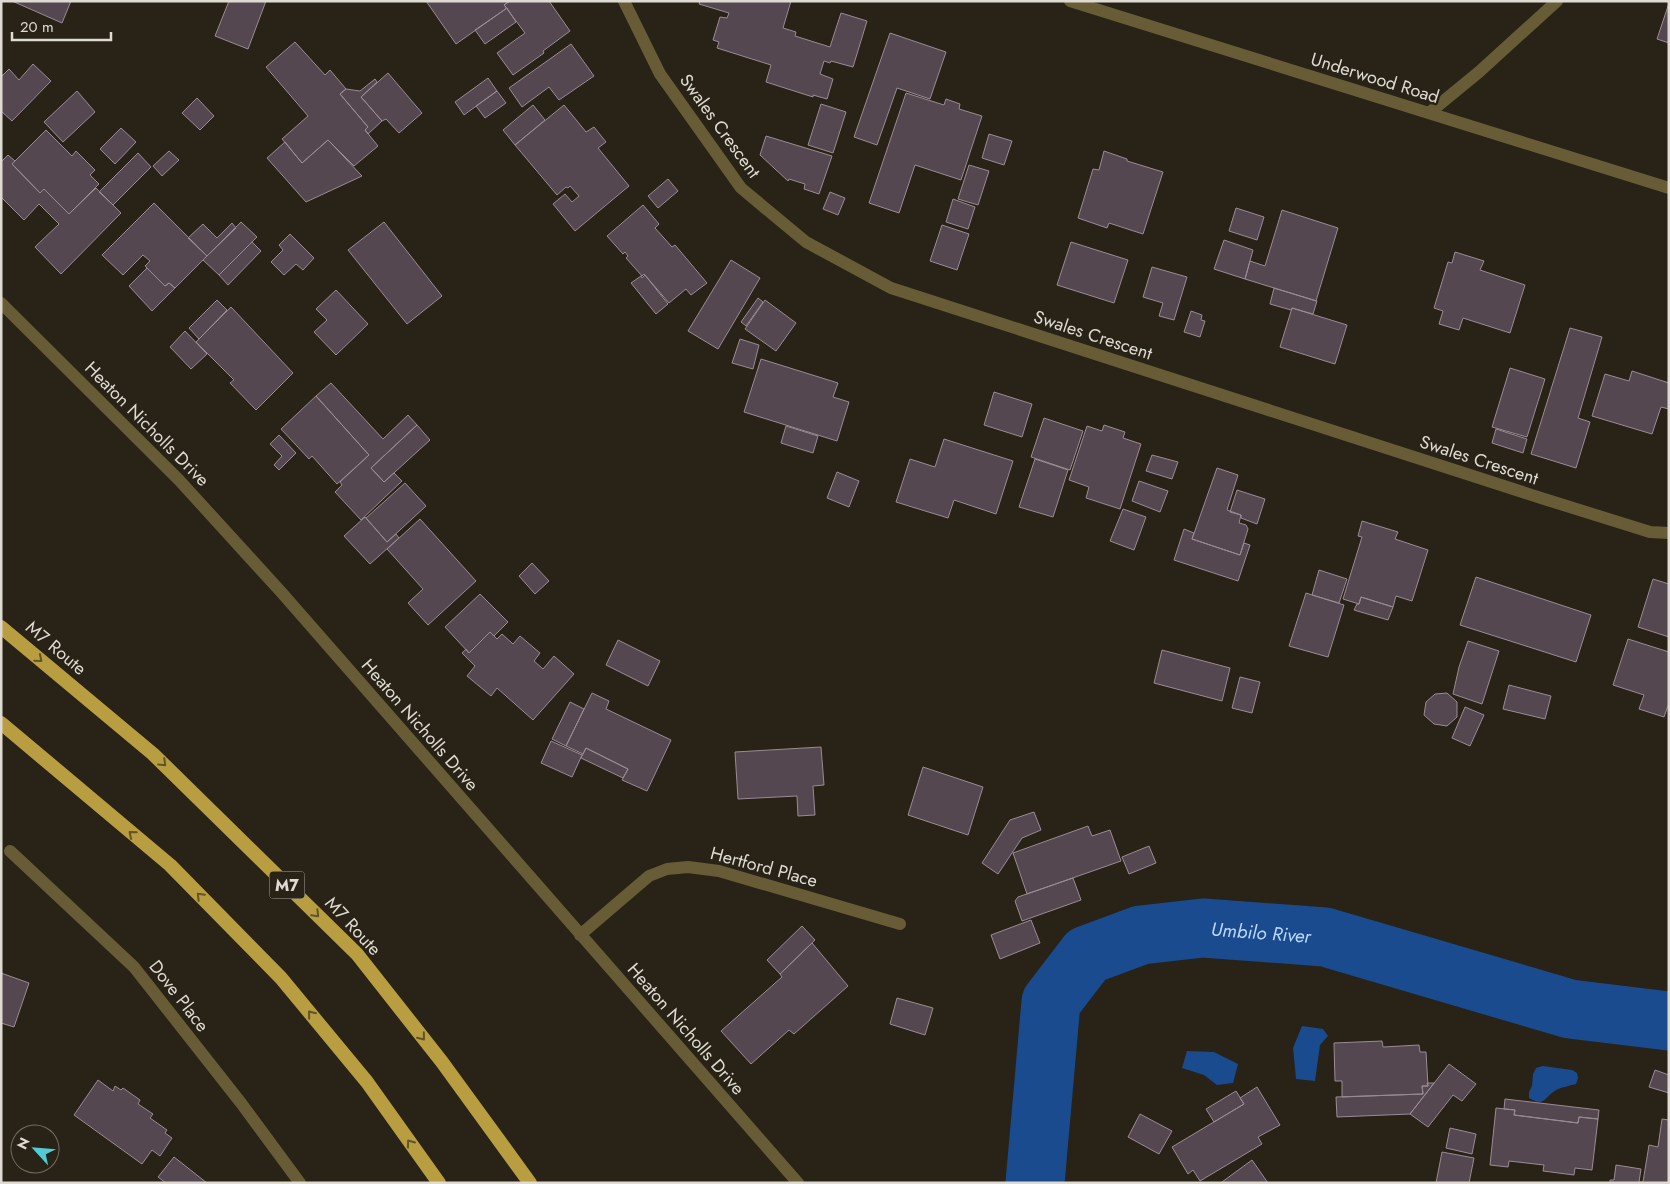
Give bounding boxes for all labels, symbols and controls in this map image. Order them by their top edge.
scale bar [12,10,111,42]
text: 20 m [20,16,54,38]
street label: Underwood Road [1308,46,1442,110]
street label: Swales Crescent [673,69,767,184]
street label: Swales Crescent [1030,304,1156,367]
street label: Heaton Nicholls Drive [79,356,215,492]
street label: Swales Crescent [1416,429,1542,492]
street label: M7 Route [20,615,92,681]
one-way arrow [33,653,42,662]
street label: Heaton Nicholls Drive [355,653,485,797]
one-way arrow [157,757,166,766]
one-way arrow [129,831,138,840]
street label: Hertford Place [708,840,820,894]
road number: M7 [270,872,304,898]
street label: M7 Route [319,891,387,961]
one-way arrow [197,893,206,902]
one-way arrow [310,908,319,917]
water label: Umbilo River [1210,916,1314,950]
street label: Dove Place [143,955,215,1037]
street label: Heaton Nicholls Drive [621,957,751,1101]
one-way arrow [308,1011,317,1020]
one-way arrow [417,1031,425,1040]
north arrow [10,1124,60,1174]
text: N [12,1134,35,1153]
one-way arrow [407,1139,416,1149]

